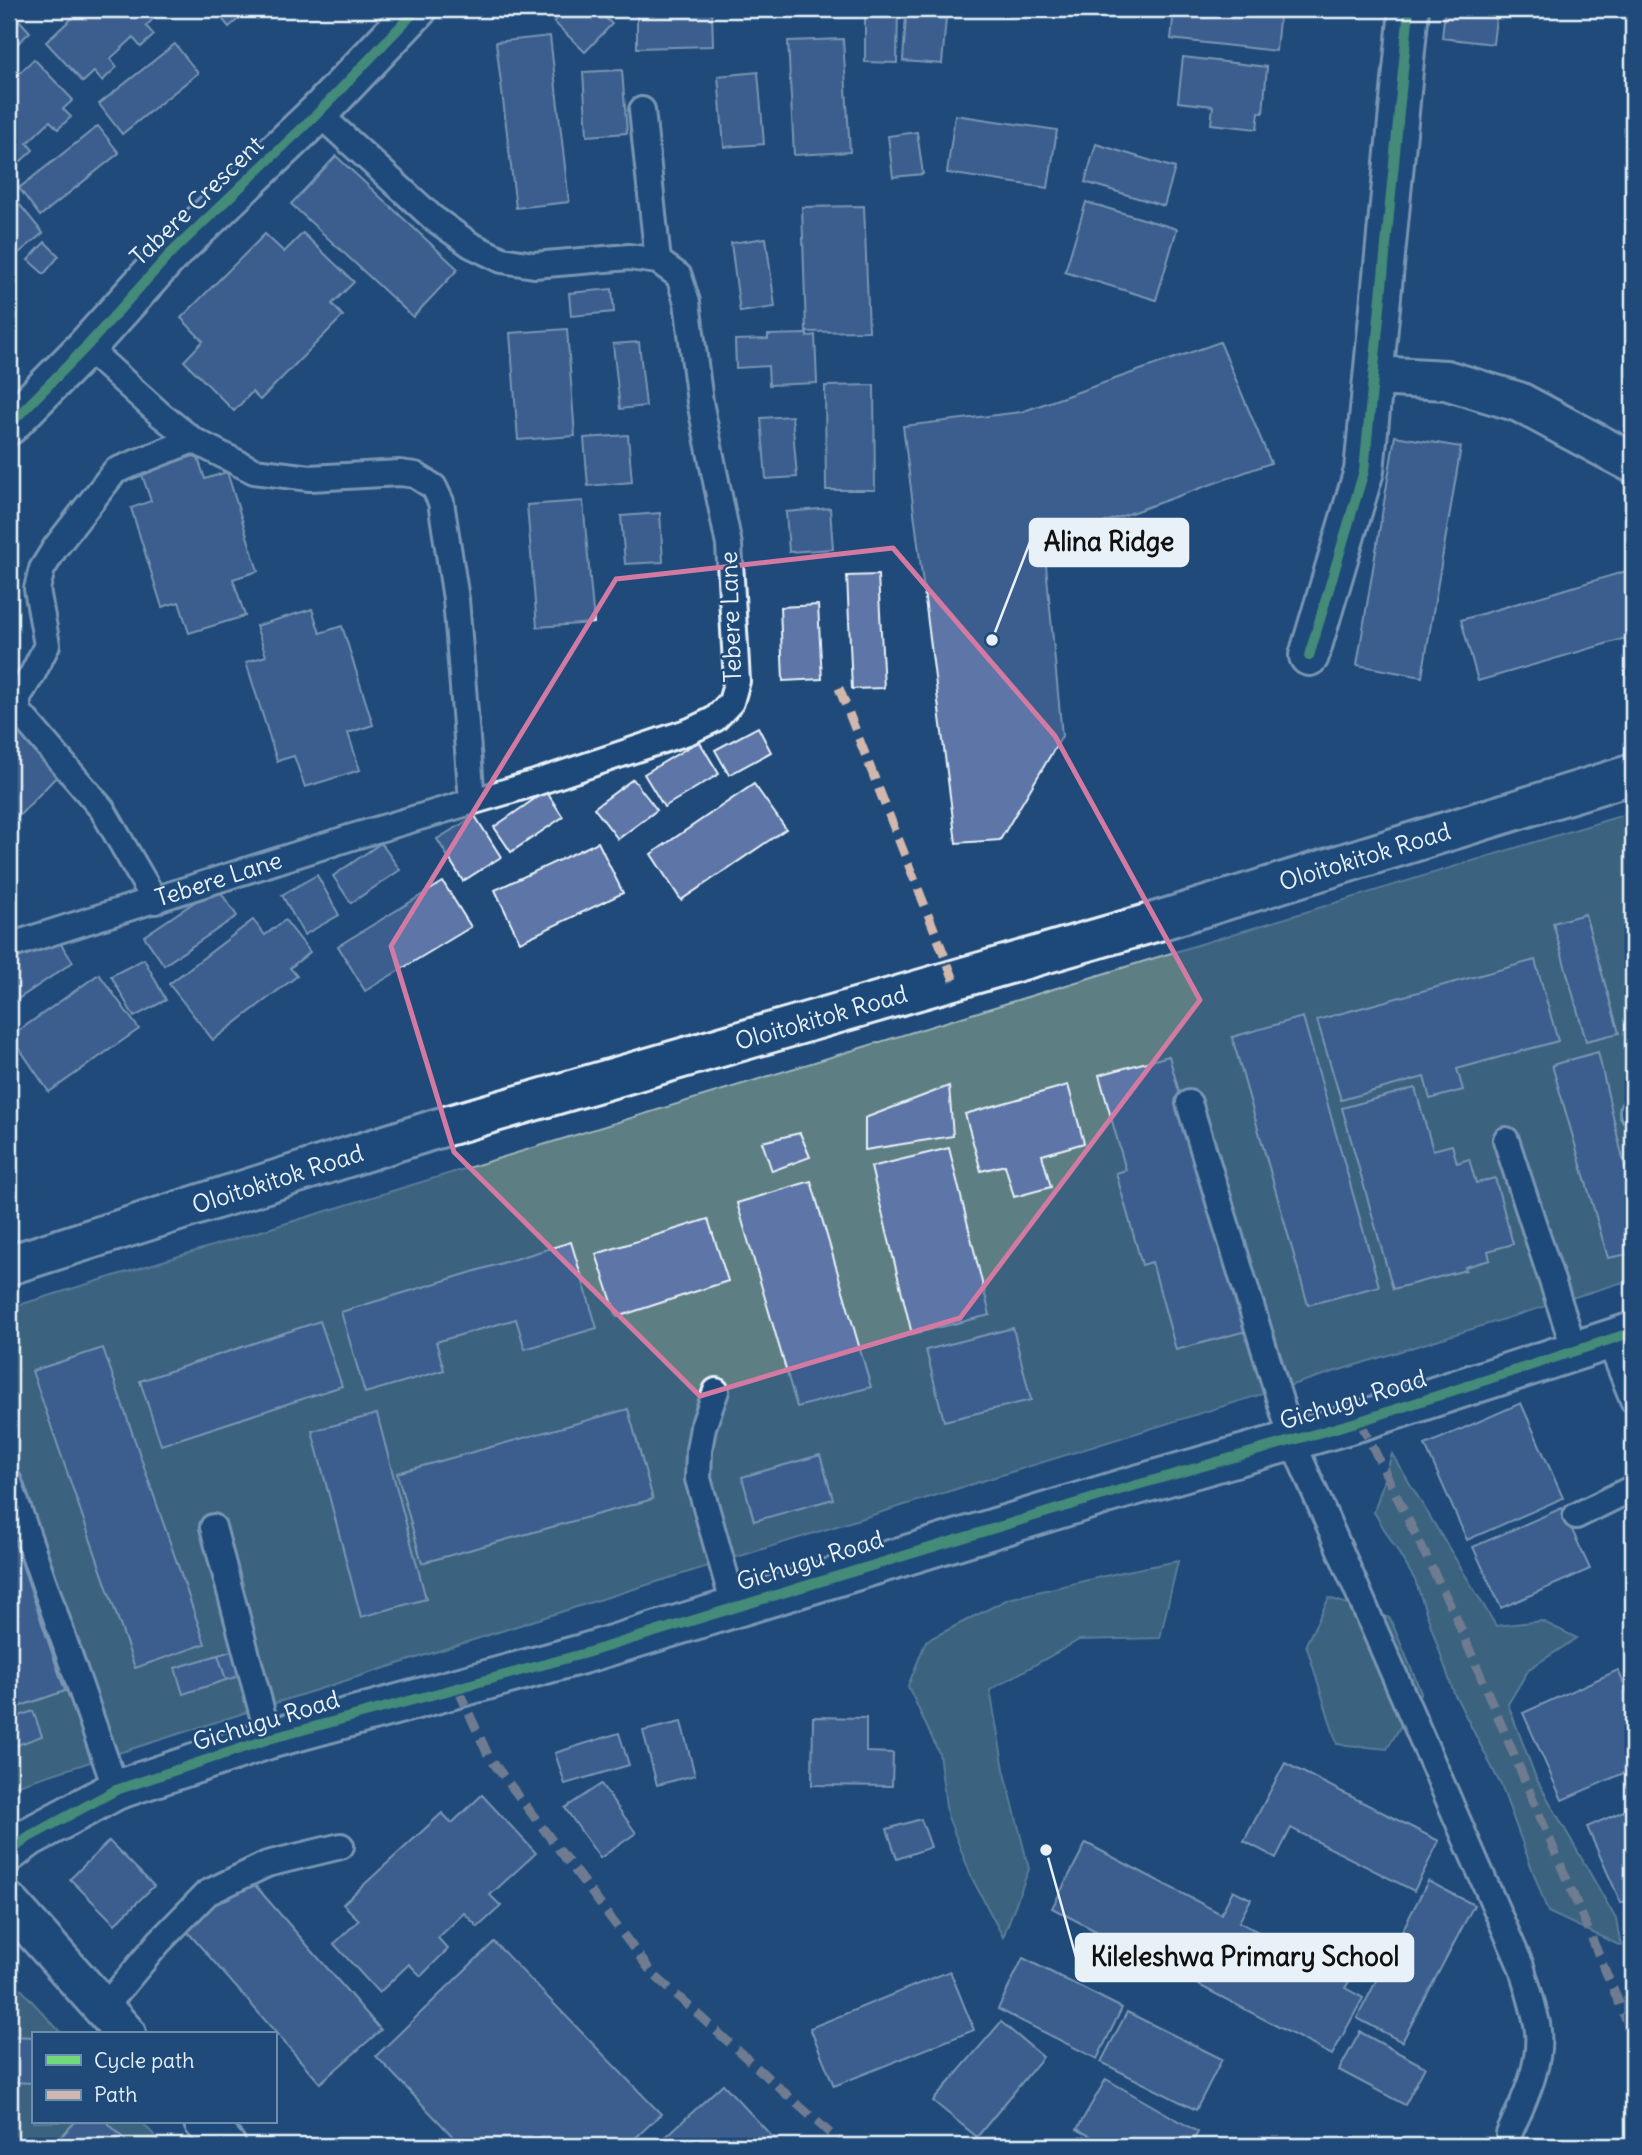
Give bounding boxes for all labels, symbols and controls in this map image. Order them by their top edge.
street label: Tabere Crescent [123,129,269,271]
callout: Alina Ridge [1030,519,1188,566]
text: Alina Ridge [1044,525,1174,558]
street label: Tebere Lane [713,551,747,683]
street label: Oloitokitok Road [1275,815,1454,897]
street label: Tebere Lane [151,844,285,913]
street label: Oloitokitok Road [731,978,911,1056]
street label: Oloitokitok Road [188,1137,367,1220]
street label: Gichugu Road [1276,1362,1430,1436]
street label: Gichugu Road [733,1523,887,1597]
street label: Gichugu Road [189,1683,343,1757]
callout: Kileleshwa Primary School [1076,1934,1413,1981]
text: Kileleshwa Primary School [1091,1940,1399,1973]
legend [32,2032,276,2124]
text: Cycle path [94,2047,194,2074]
text: Path [94,2081,137,2108]

